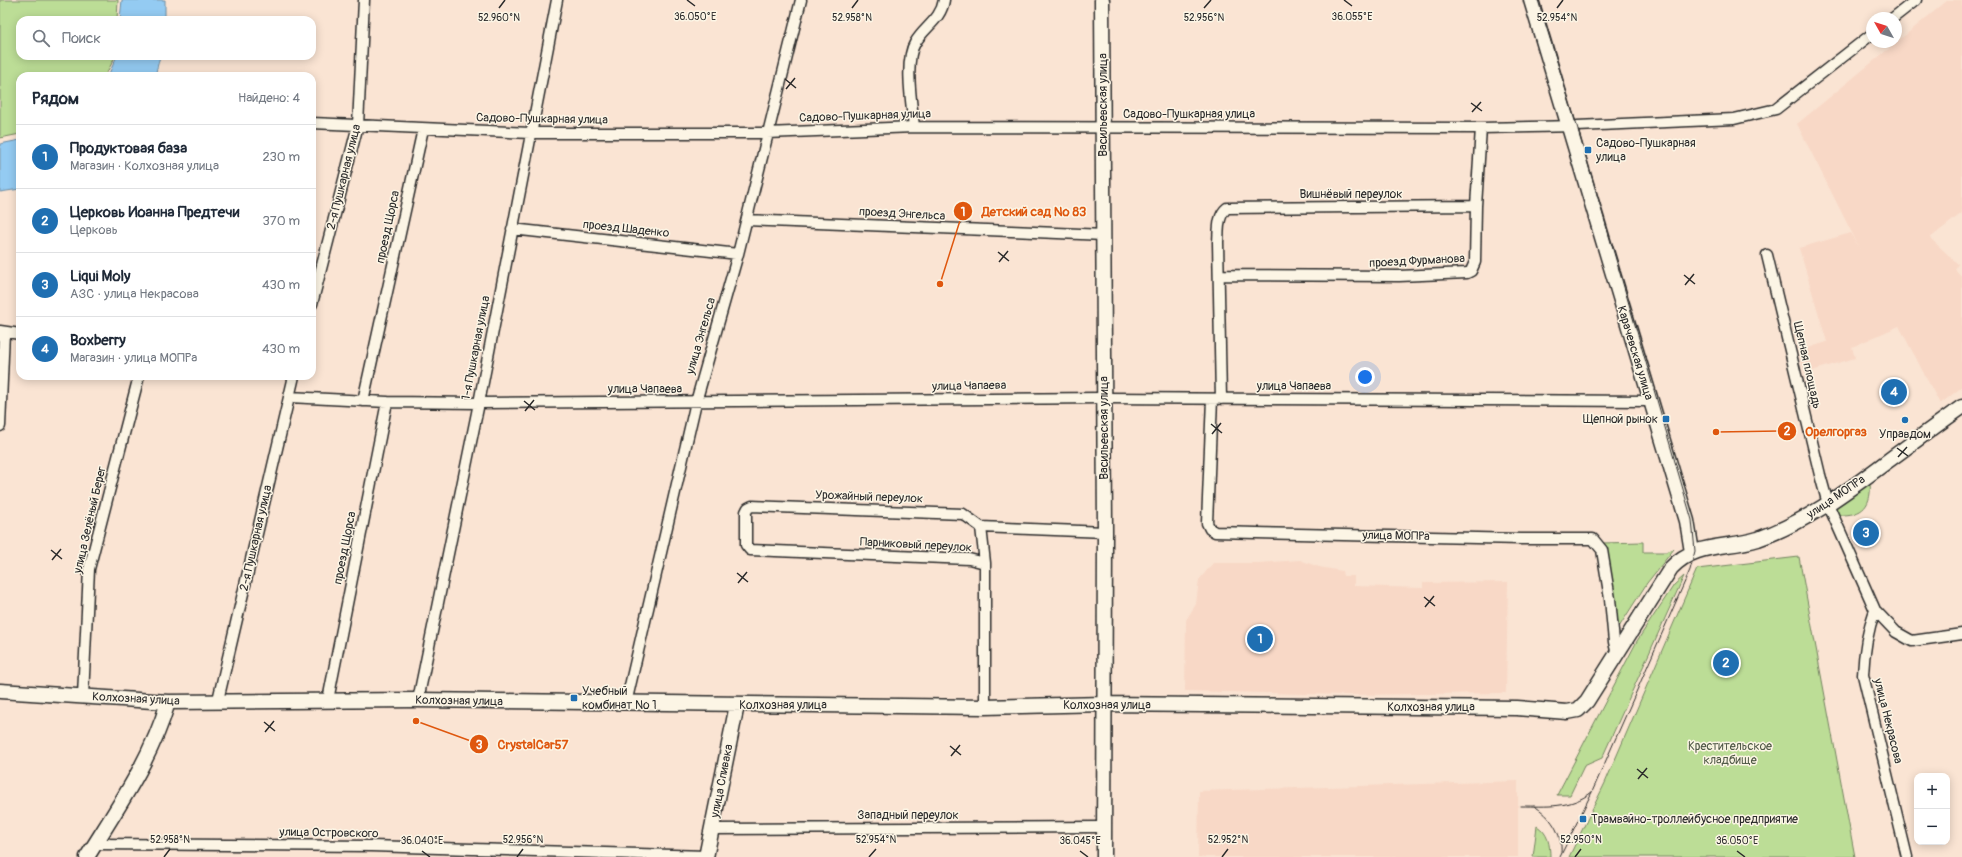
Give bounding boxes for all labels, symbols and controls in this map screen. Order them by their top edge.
text: 36.050°E [674,11,716,23]
text: 36.055°E [1332,11,1372,23]
text: 52.960°N [478,12,520,24]
text: 52.958°N [832,12,872,24]
text: 52.956°N [1184,12,1225,24]
text: 52.954°N [1537,12,1578,24]
north arrow [1866,12,1902,48]
search box [16,16,316,60]
icon: search [30,27,52,49]
text: Поиск [62,29,101,48]
street label: Васильевская улица [1096,53,1111,157]
text: Рядом [32,88,79,109]
text: Найдено: 4 [238,90,300,106]
street label: Садово-Пушкарная улица [799,106,932,126]
street label: Садово-Пушкарная улица [1123,107,1255,122]
street label: Садово-Пушкарная улица [476,110,609,128]
street label: 2-я Пушкарная улица [324,122,364,231]
place label: Садово-Пушкарная улица [1595,136,1696,165]
text: Продуктовая база [70,139,187,158]
marker: Садово-Пушкарная улица [1583,145,1593,155]
text: 1 [42,149,48,165]
text: 230 m [263,149,300,165]
text: Магазин · Колхозная улица [70,158,219,174]
street label: Вишнёвый переулок [1300,187,1402,202]
street label: проезд Щорса [373,189,403,265]
callout: Детский сад № 83 [953,199,1094,224]
text: Церковь Иоанна Предтечи [70,203,239,222]
street label: проезд Энгельса [858,204,946,224]
text: Детский сад № 83 [981,204,1086,220]
text: 1 [961,205,965,220]
text: 2 [41,213,49,229]
text: 370 m [263,213,300,229]
street label: проезд Шаденко [582,217,671,241]
text: Церковь [70,222,118,238]
street label: проезд Фурманова [1369,251,1466,271]
text: Liqui Moly [70,267,130,286]
text: 3 [41,277,49,293]
text: 430 m [262,277,300,293]
text: АЗС · улица Некрасова [70,286,199,302]
street label: 1-я Пушкарная улица [459,294,494,401]
street label: улица Энгельса [683,295,719,377]
street label: Карачевская улица [1614,304,1657,402]
street label: Щепная площадь [1790,320,1824,410]
text: Boxberry [70,331,126,350]
text: 4 [41,341,49,357]
text: 430 m [262,341,300,357]
text: Магазин · улица МОПРа [70,350,197,366]
your location [1355,367,1375,387]
street label: Васильевская улица [1097,376,1112,480]
pin: 4 [1881,377,1907,407]
street label: улица Чапаева [931,378,1007,394]
street label: улица Чапаева [1256,379,1332,394]
street label: улица Чапаева [607,382,683,397]
place label: Щепной рынок [1582,412,1658,427]
marker: Щепной рынок [1661,414,1671,424]
marker: Управдом [1900,415,1910,425]
callout: Орелгоргаз [1777,419,1875,444]
text: 2 [1784,424,1791,439]
text: Орелгоргаз [1805,424,1867,440]
place label: Управдом [1879,427,1931,442]
street label: улица Зелёный Берег [70,465,110,576]
street label: улица МОПРа [1803,472,1869,523]
street label: 2-я Пушкарная улица [237,483,276,592]
street label: Урожайный переулок [815,488,923,506]
street label: проезд Щорса [331,510,360,586]
pin: 3 [1853,518,1879,548]
street label: улица МОПРа [1361,528,1430,544]
street label: Парниковый переулок [860,535,972,555]
pin: 1 [1247,624,1273,654]
pin: 2 [1713,648,1739,678]
street label: улица Некрасова [1870,676,1906,766]
place label: Учебный комбинат № 1 [582,684,657,713]
street label: Колхозная улица [92,689,181,709]
street label: Колхозная улица [415,693,503,709]
marker: Учебный комбинат № 1 [569,693,579,703]
street label: Колхозная улица [739,698,827,713]
street label: Колхозная улица [1063,698,1151,713]
street label: Колхозная улица [1387,700,1475,715]
callout: CrystalCar57 [469,732,576,757]
text: CrystalCar57 [497,737,569,753]
text: 3 [476,738,483,753]
park label: Крестительское кладбище [1688,739,1772,768]
street label: улица Спивака [707,743,737,820]
map controls [1914,773,1950,845]
button: + [1914,773,1950,809]
street label: Западный переулок [857,808,959,823]
button: − [1914,809,1950,845]
place label: Трамвайно-троллейбусное предприятие [1591,812,1798,827]
marker: Трамвайно-троллейбусное предприятие [1578,814,1588,824]
street label: улица Островского [278,825,379,841]
text: 52.958°N [150,834,190,846]
text: 52.956°N [503,834,544,846]
text: 52.954°N [856,834,897,846]
text: 52.952°N [1208,834,1248,846]
text: 52.950°N [1560,834,1602,846]
text: 36.040°E [401,835,443,847]
text: 36.045°E [1059,835,1101,847]
text: 36.050°E [1716,835,1758,847]

